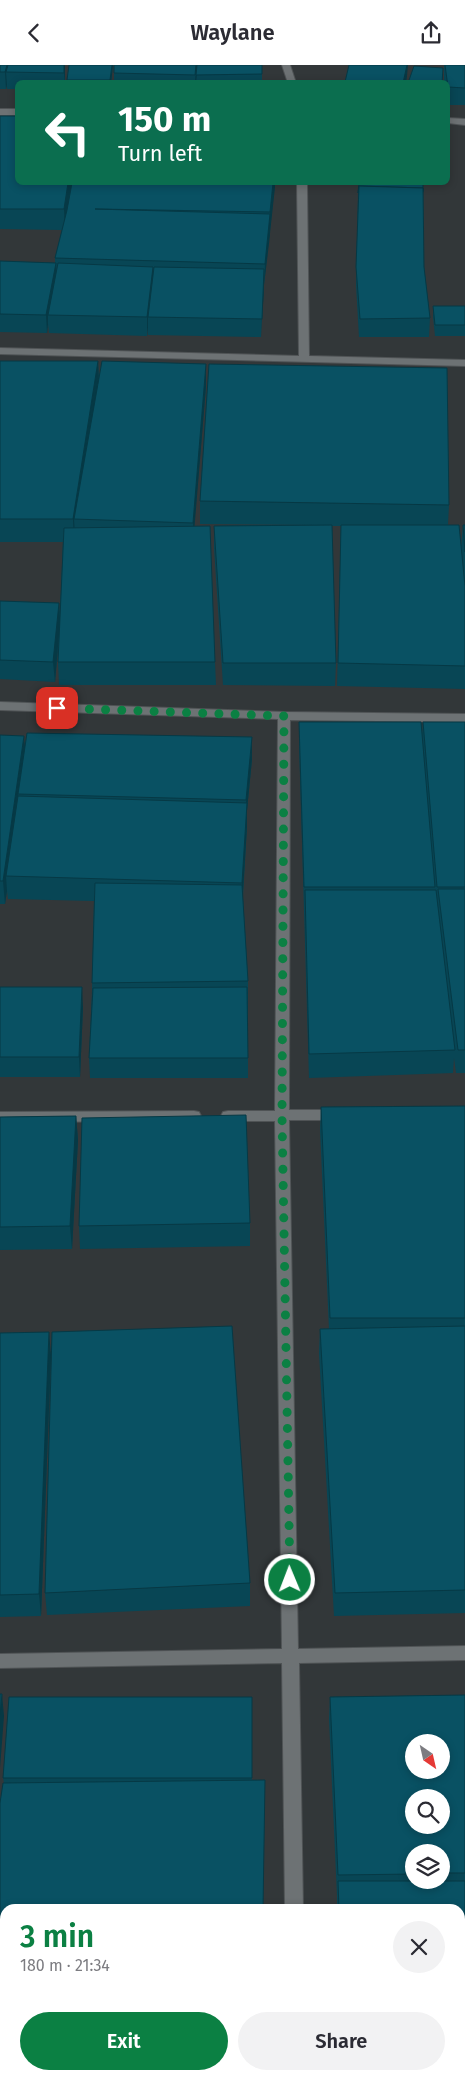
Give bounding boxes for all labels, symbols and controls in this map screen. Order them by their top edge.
icon: back [20,19,48,47]
text: Waylane [190,19,275,46]
icon: share [417,19,445,47]
text: 150 m [118,98,211,140]
icon: left [35,100,100,165]
text: Turn left [118,140,202,167]
pin [36,687,78,729]
icon: arrive [43,694,71,722]
position arrow [263,1553,315,1605]
north arrow [405,1734,450,1779]
map controls [405,1734,450,1889]
button: search [405,1789,450,1834]
button: layers [405,1844,450,1889]
text: 3 min [20,1919,94,1955]
button: close [393,1921,445,1973]
text: 180 m · 21:34 [20,1956,110,1975]
button: Exit [20,2012,228,2070]
button: Share [238,2012,445,2070]

